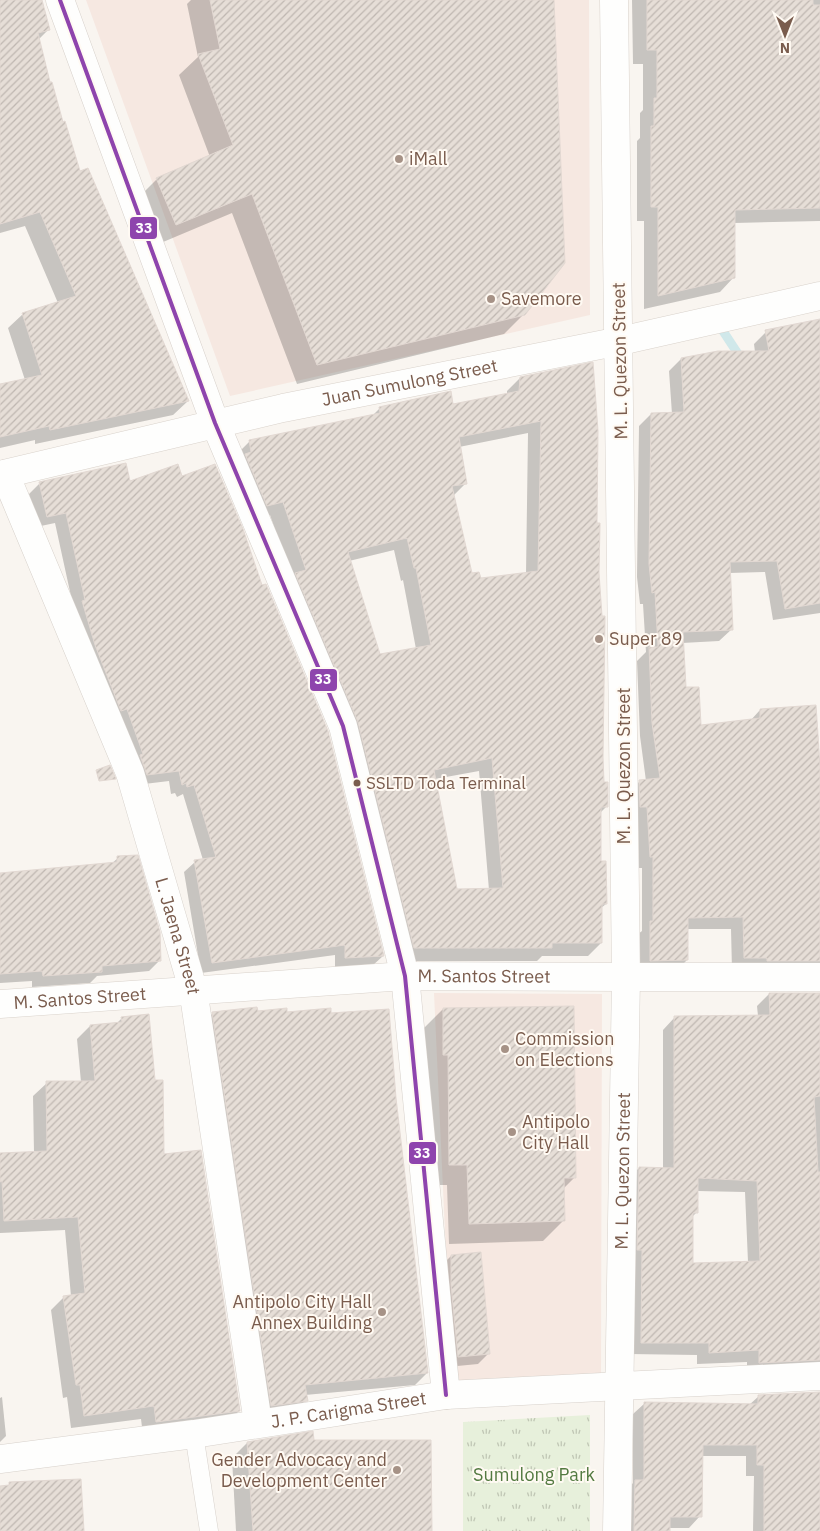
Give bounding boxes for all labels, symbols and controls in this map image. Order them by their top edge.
north arrow [760,10,810,60]
text: N [780,39,790,57]
place label: iMall [409,147,448,170]
marker: iMall [393,153,405,165]
line badge: 33 [129,216,158,240]
text: 33 [136,219,152,237]
street label: M. L. Quezon Street [607,282,632,440]
place label: Savemore [501,287,582,310]
marker: Savemore [485,293,497,305]
street label: Juan Sumulong Street [320,354,499,411]
place label: Super 89 [609,627,682,650]
marker: Super 89 [593,633,605,645]
line badge: 33 [309,668,338,692]
text: 33 [315,670,331,688]
street label: M. L. Quezon Street [612,687,635,845]
place label: SSLTD Toda Terminal [366,772,526,794]
marker: SSLTD Toda Terminal [352,778,362,788]
street label: L. Jaena Street [150,875,206,996]
street label: M. Santos Street [418,964,551,988]
street label: M. Santos Street [13,982,147,1014]
place label: Commission on Elections [515,1027,614,1071]
marker: Commission on Elections [499,1043,511,1055]
street label: M. L. Quezon Street [610,1092,635,1250]
place label: Antipolo City Hall [522,1110,590,1154]
marker: Antipolo City Hall [506,1126,518,1138]
line badge: 33 [408,1141,437,1165]
text: 33 [414,1144,430,1162]
place label: Antipolo City Hall Annex Building [232,1290,372,1334]
marker: Antipolo City Hall Annex Building [376,1306,388,1318]
street label: J. P. Carigma Street [269,1386,428,1433]
place label: Gender Advocacy and Development Center [211,1448,387,1492]
park label: Sumulong Park [473,1463,596,1486]
marker: Gender Advocacy and Development Center [391,1464,403,1476]

